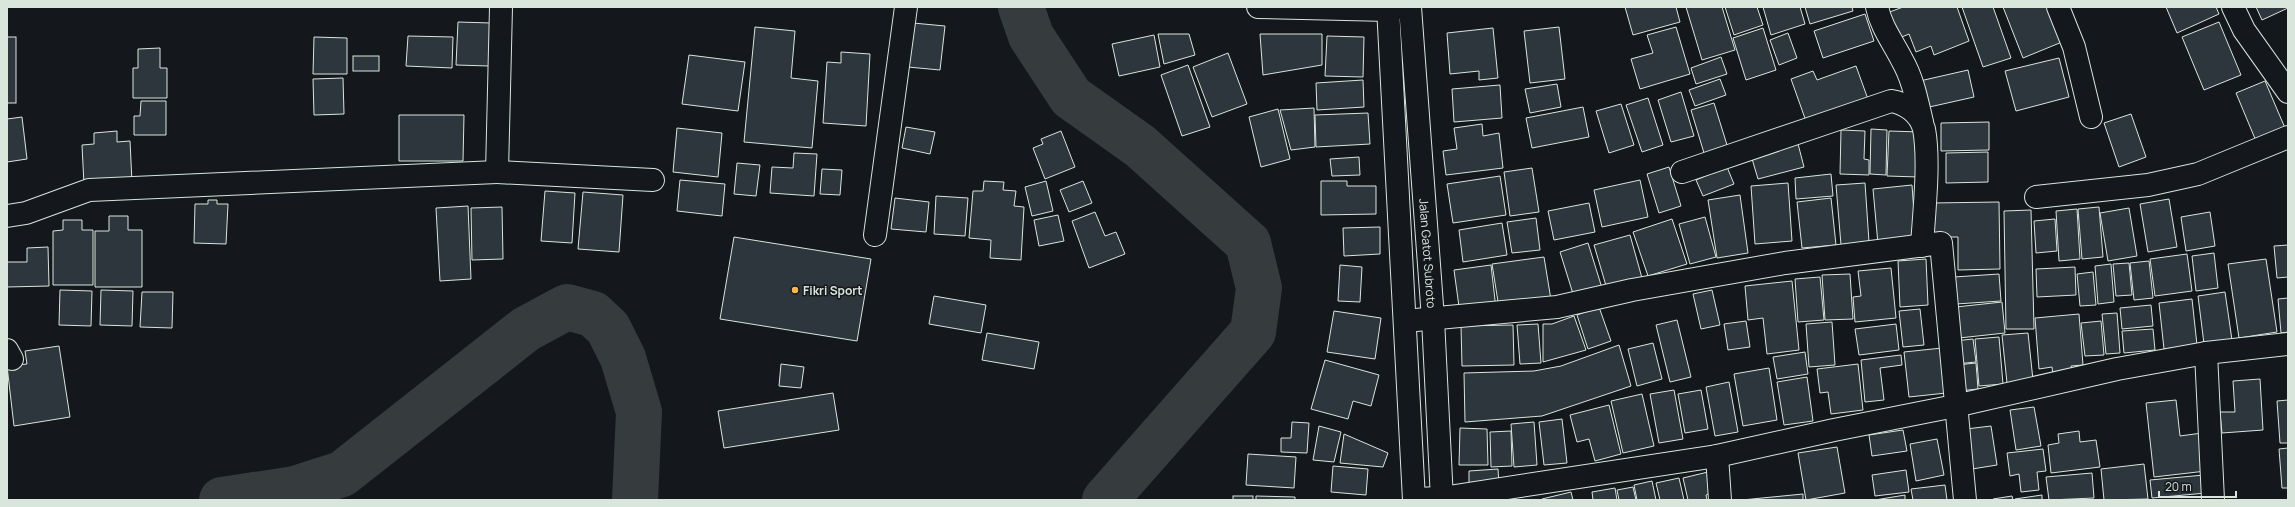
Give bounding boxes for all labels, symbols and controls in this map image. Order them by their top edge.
street label: Jalan Gatot Subroto [1416,198,1441,309]
place label: Fikri Sport [803,282,862,299]
marker: Fikri Sport [790,285,800,295]
scale bar [2159,473,2236,499]
text: 20 m [2165,478,2192,495]

